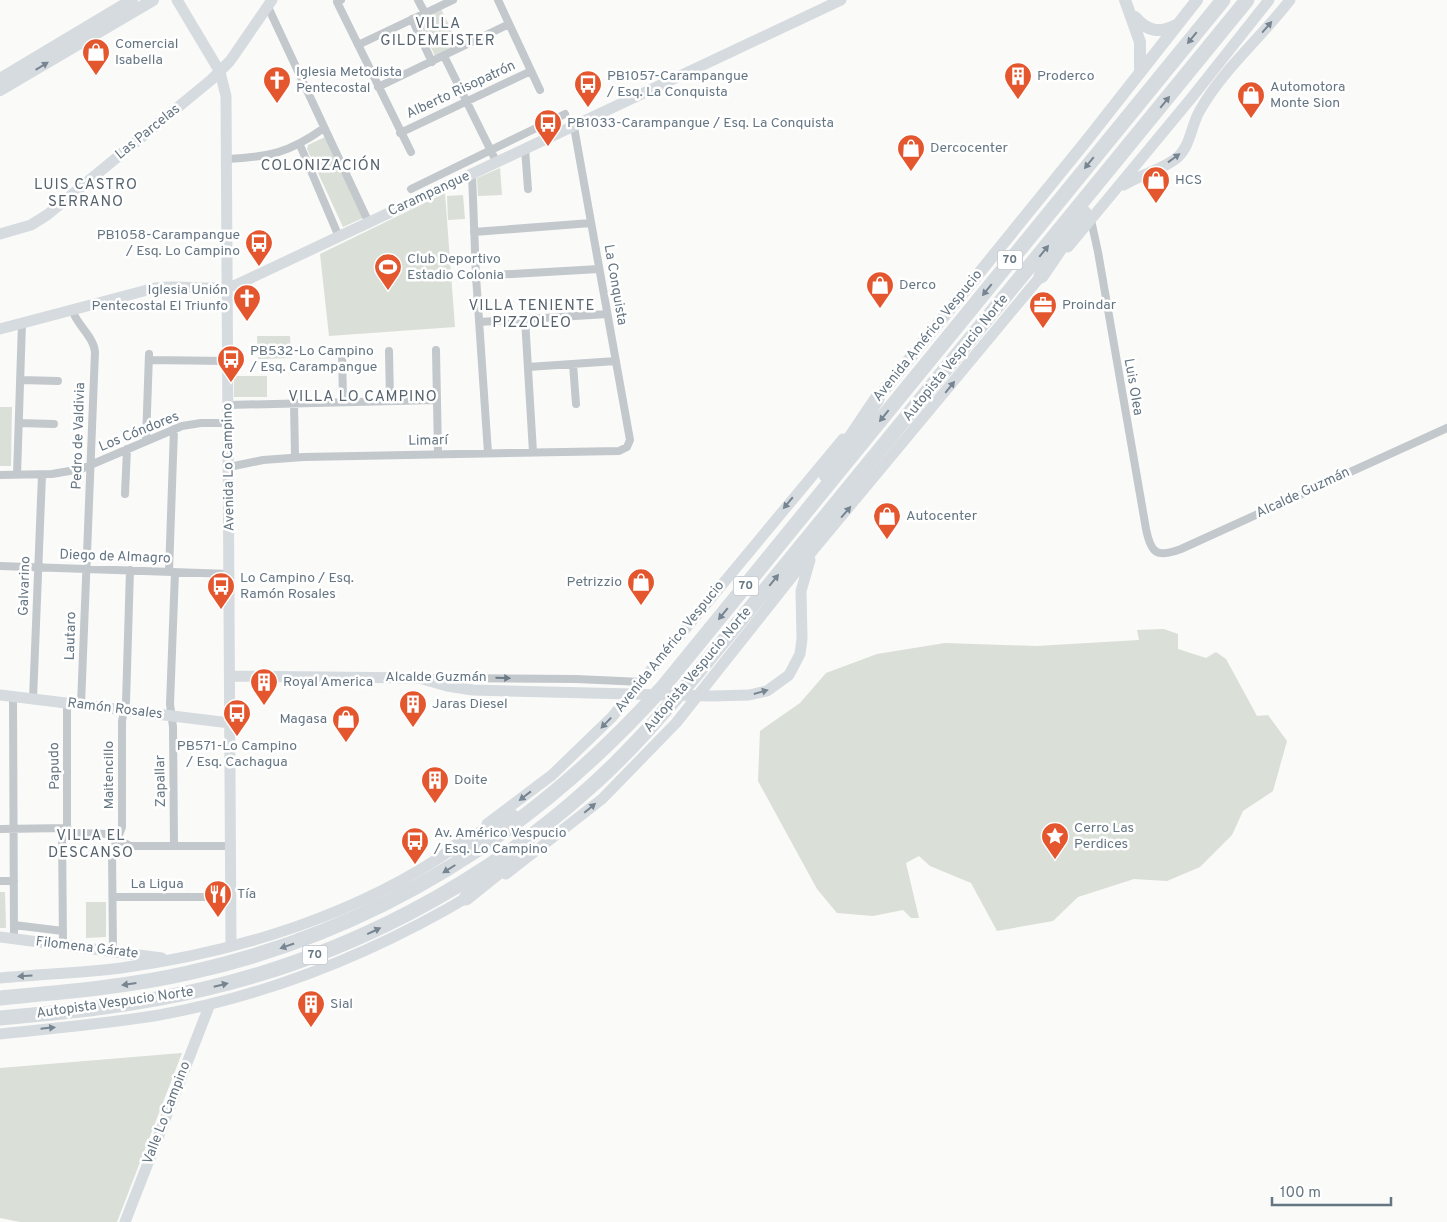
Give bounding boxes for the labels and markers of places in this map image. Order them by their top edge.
place label: Comercial Isabella [115,36,178,69]
shop icon: Comercial Isabella [81,37,111,76]
building icon: Proderco [1003,61,1033,100]
place label: Iglesia Metodista Pentecostal [296,64,402,97]
church icon: Iglesia Metodista Pentecostal [262,65,292,104]
place label: PB1057-Carampangue / Esq. La Conquista [606,68,748,101]
place label: Proderco [1037,68,1095,85]
bus stop icon: PB1057-Carampangue / Esq. La Conquista [573,69,603,108]
place label: Automotora Monte Sion [1270,79,1345,112]
shop icon: Automotora Monte Sion [1236,80,1266,119]
bus stop icon: PB1033-Carampangue / Esq. La Conquista [533,108,563,147]
place label: PB1033-Carampangue / Esq. La Conquista [567,115,834,132]
shop icon: Dercocenter [896,133,926,172]
place label: Dercocenter [930,140,1009,157]
shop icon: HCS [1141,165,1171,204]
place label: HCS [1175,172,1202,189]
place label: PB1058-Carampangue / Esq. Lo Campino [97,227,240,260]
bus stop icon: PB1058-Carampangue / Esq. Lo Campino [244,228,274,267]
place label: Club Deportivo Estadio Colonia [407,251,504,284]
sports icon: Club Deportivo Estadio Colonia [373,252,403,291]
shop icon: Derco [865,270,895,309]
place label: Derco [899,277,936,294]
place label: Iglesia Unión Pentecostal El Triunfo [92,282,228,315]
church icon: Iglesia Unión Pentecostal El Triunfo [232,283,262,322]
office icon: Proindar [1028,290,1058,329]
place label: Proindar [1062,297,1117,314]
place label: PB532-Lo Campino / Esq. Carampangue [249,343,377,376]
bus stop icon: PB532-Lo Campino / Esq. Carampangue [216,344,246,383]
shop icon: Autocenter [872,501,902,540]
place label: Autocenter [906,508,978,525]
shop icon: Petrizzio [626,567,656,606]
place label: Lo Campino / Esq. Ramón Rosales [240,570,354,603]
bus stop icon: Lo Campino / Esq. Ramón Rosales [206,571,236,610]
place label: Petrizzio [567,574,622,591]
building icon: Royal America [249,667,279,706]
place label: Royal America [283,674,373,691]
building icon: Jaras Diesel [398,689,428,728]
place label: Jaras Diesel [432,696,508,713]
bus stop icon: PB571-Lo Campino / Esq. Cachagua [222,698,252,737]
shop icon: Magasa [331,704,361,743]
place label: Magasa [279,711,327,728]
place label: PB571-Lo Campino / Esq. Cachagua [177,738,297,771]
building icon: Doite [420,765,450,804]
place label: Doite [454,772,487,789]
place label: Cerro Las Perdices [1074,820,1134,853]
place icon: Cerro Las Perdices [1040,821,1070,860]
place label: Av. Américo Vespucio / Esq. Lo Campino [433,825,567,858]
bus stop icon: Av. Américo Vespucio / Esq. Lo Campino [400,826,430,865]
restaurant icon: Tía [203,879,233,918]
place label: Tía [237,886,256,903]
building icon: Sial [296,989,326,1028]
place label: Sial [330,996,353,1013]

